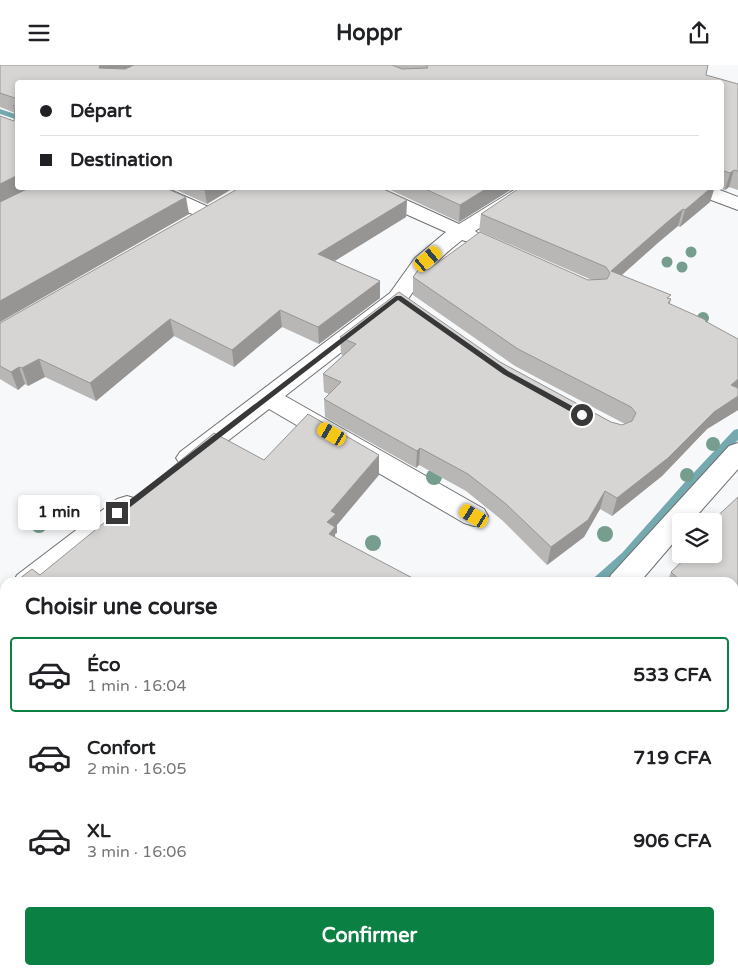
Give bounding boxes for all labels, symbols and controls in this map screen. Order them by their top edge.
icon: menu [25,19,53,47]
icon: share [685,19,713,47]
text: Hoppr [336,20,402,46]
text: Départ [70,100,132,122]
text: Destination [70,149,173,171]
car [411,244,444,274]
route start [571,404,593,426]
car [315,420,348,448]
callout: 1 min [17,495,100,531]
text: 1 min [38,502,80,522]
route end [106,502,128,524]
car [457,502,490,530]
map controls [672,513,722,563]
button: layers [672,513,722,563]
text: Choisir une course [25,594,218,620]
icon: car [27,652,72,697]
text: Éco [87,654,120,676]
text: 533 CFA [633,664,712,686]
text: 1 min · 16:04 [87,676,186,696]
icon: car [27,735,72,780]
text: Confort [87,737,156,759]
text: 719 CFA [633,747,712,769]
text: 2 min · 16:05 [87,759,186,779]
icon: car [27,818,72,863]
text: XL [87,820,111,842]
text: 906 CFA [633,830,712,852]
text: 3 min · 16:06 [87,842,186,862]
button: Confirmer [25,907,714,965]

